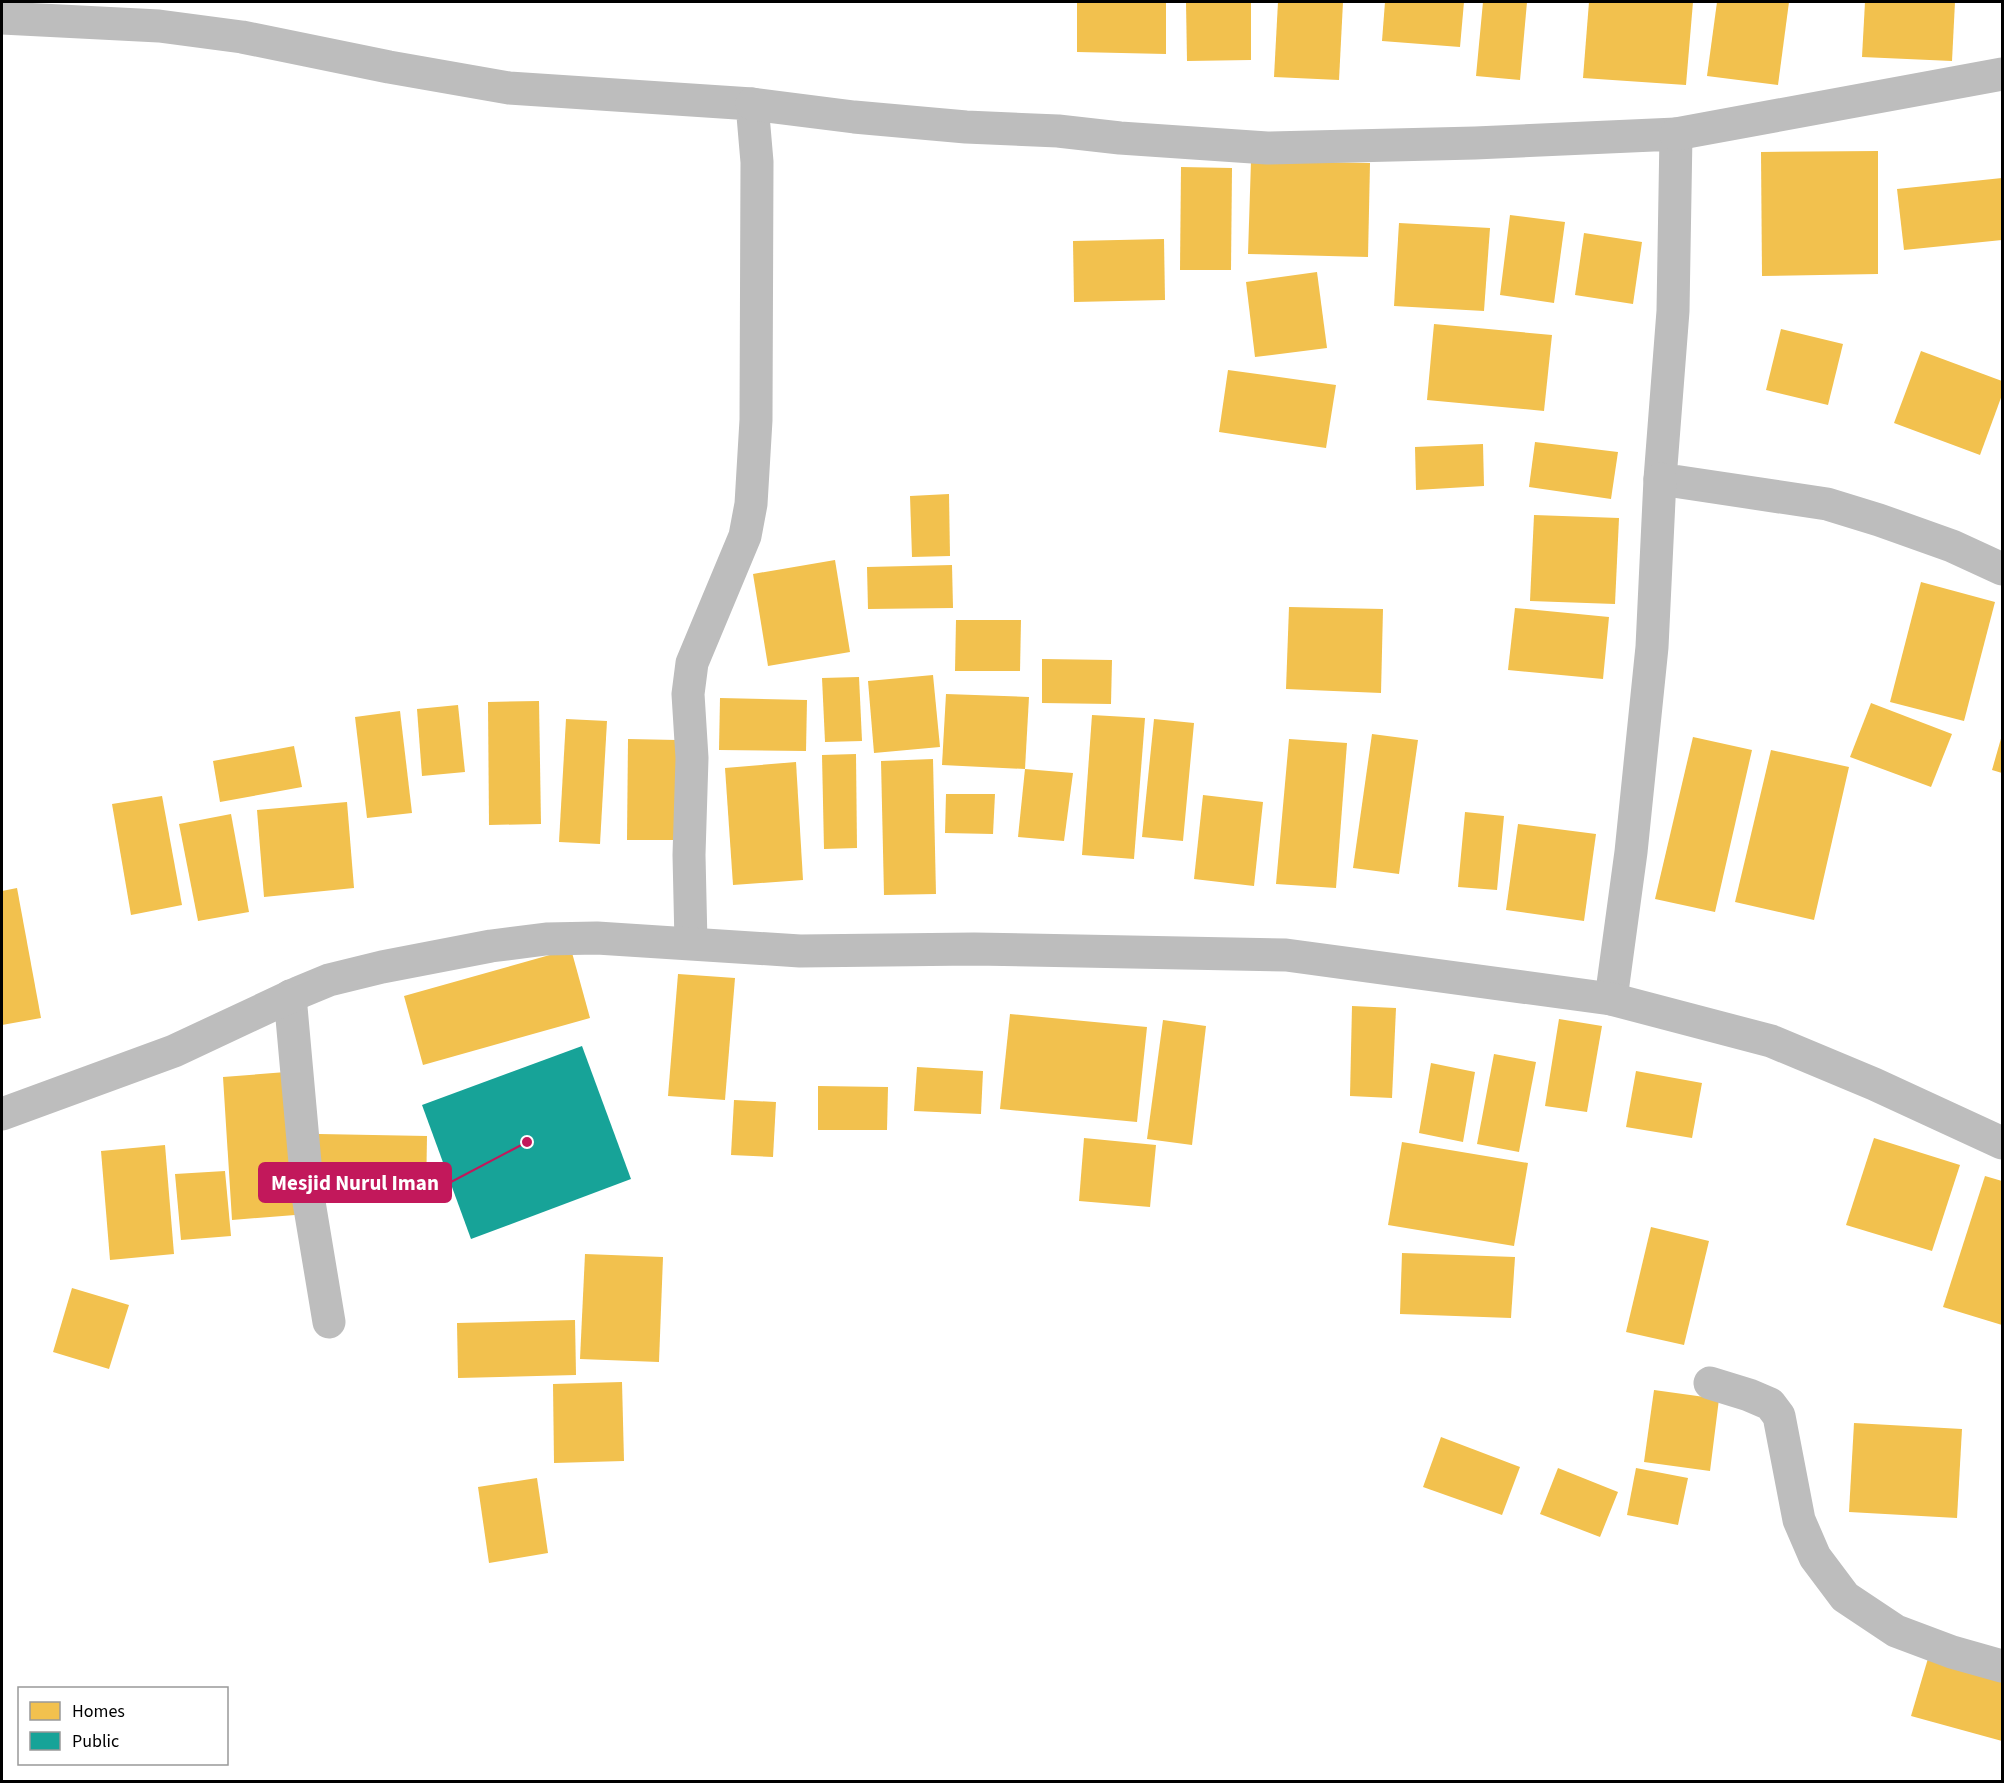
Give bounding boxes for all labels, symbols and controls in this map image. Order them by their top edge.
callout: Mesjid Nurul Iman [259,1163,451,1202]
text: Mesjid Nurul Iman [271,1168,439,1198]
legend [18,1687,228,1765]
text: Homes [72,1699,125,1724]
text: Public [72,1729,119,1754]

